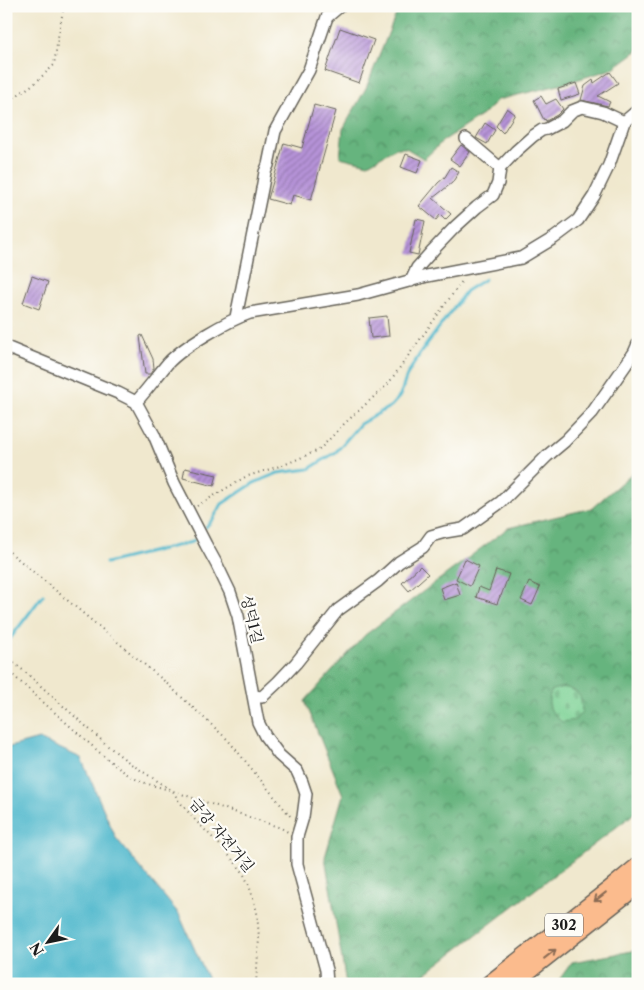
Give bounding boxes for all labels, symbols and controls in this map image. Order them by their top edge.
street label: 성덕1길 [237,593,267,645]
street label: 금강 자전거길 [185,794,259,876]
one-way arrow [593,892,607,902]
road number: 302 [545,914,583,936]
north arrow [22,918,72,968]
text: N [26,939,48,959]
one-way arrow [543,949,557,959]

